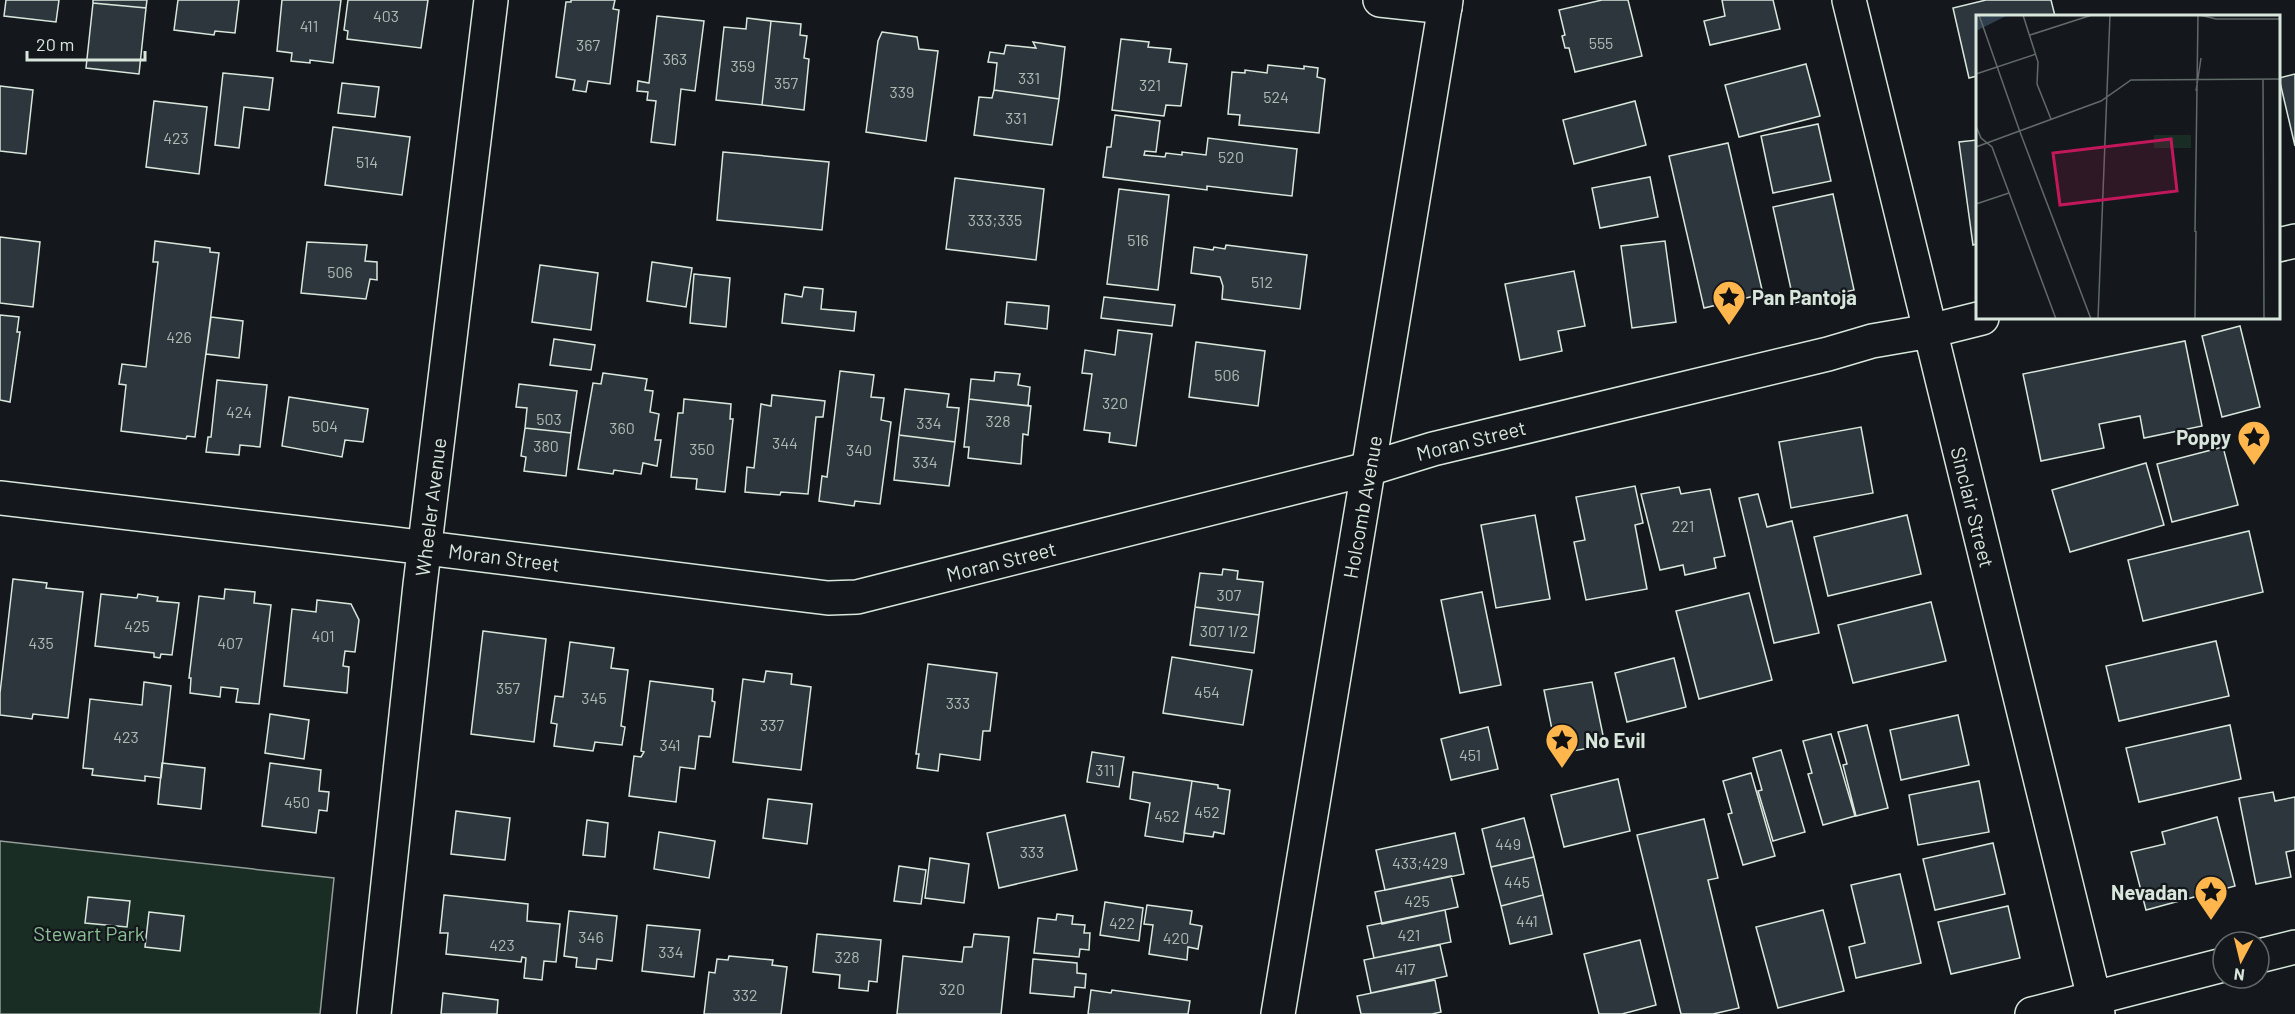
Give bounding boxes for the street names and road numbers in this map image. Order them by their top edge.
street label: Moran Street [1414,415,1528,465]
street label: Holcomb Avenue [1338,434,1386,580]
street label: Wheeler Avenue [410,436,450,578]
street label: Sinclair Street [1946,444,2000,570]
street label: Moran Street [944,536,1058,586]
street label: Moran Street [447,538,561,576]

